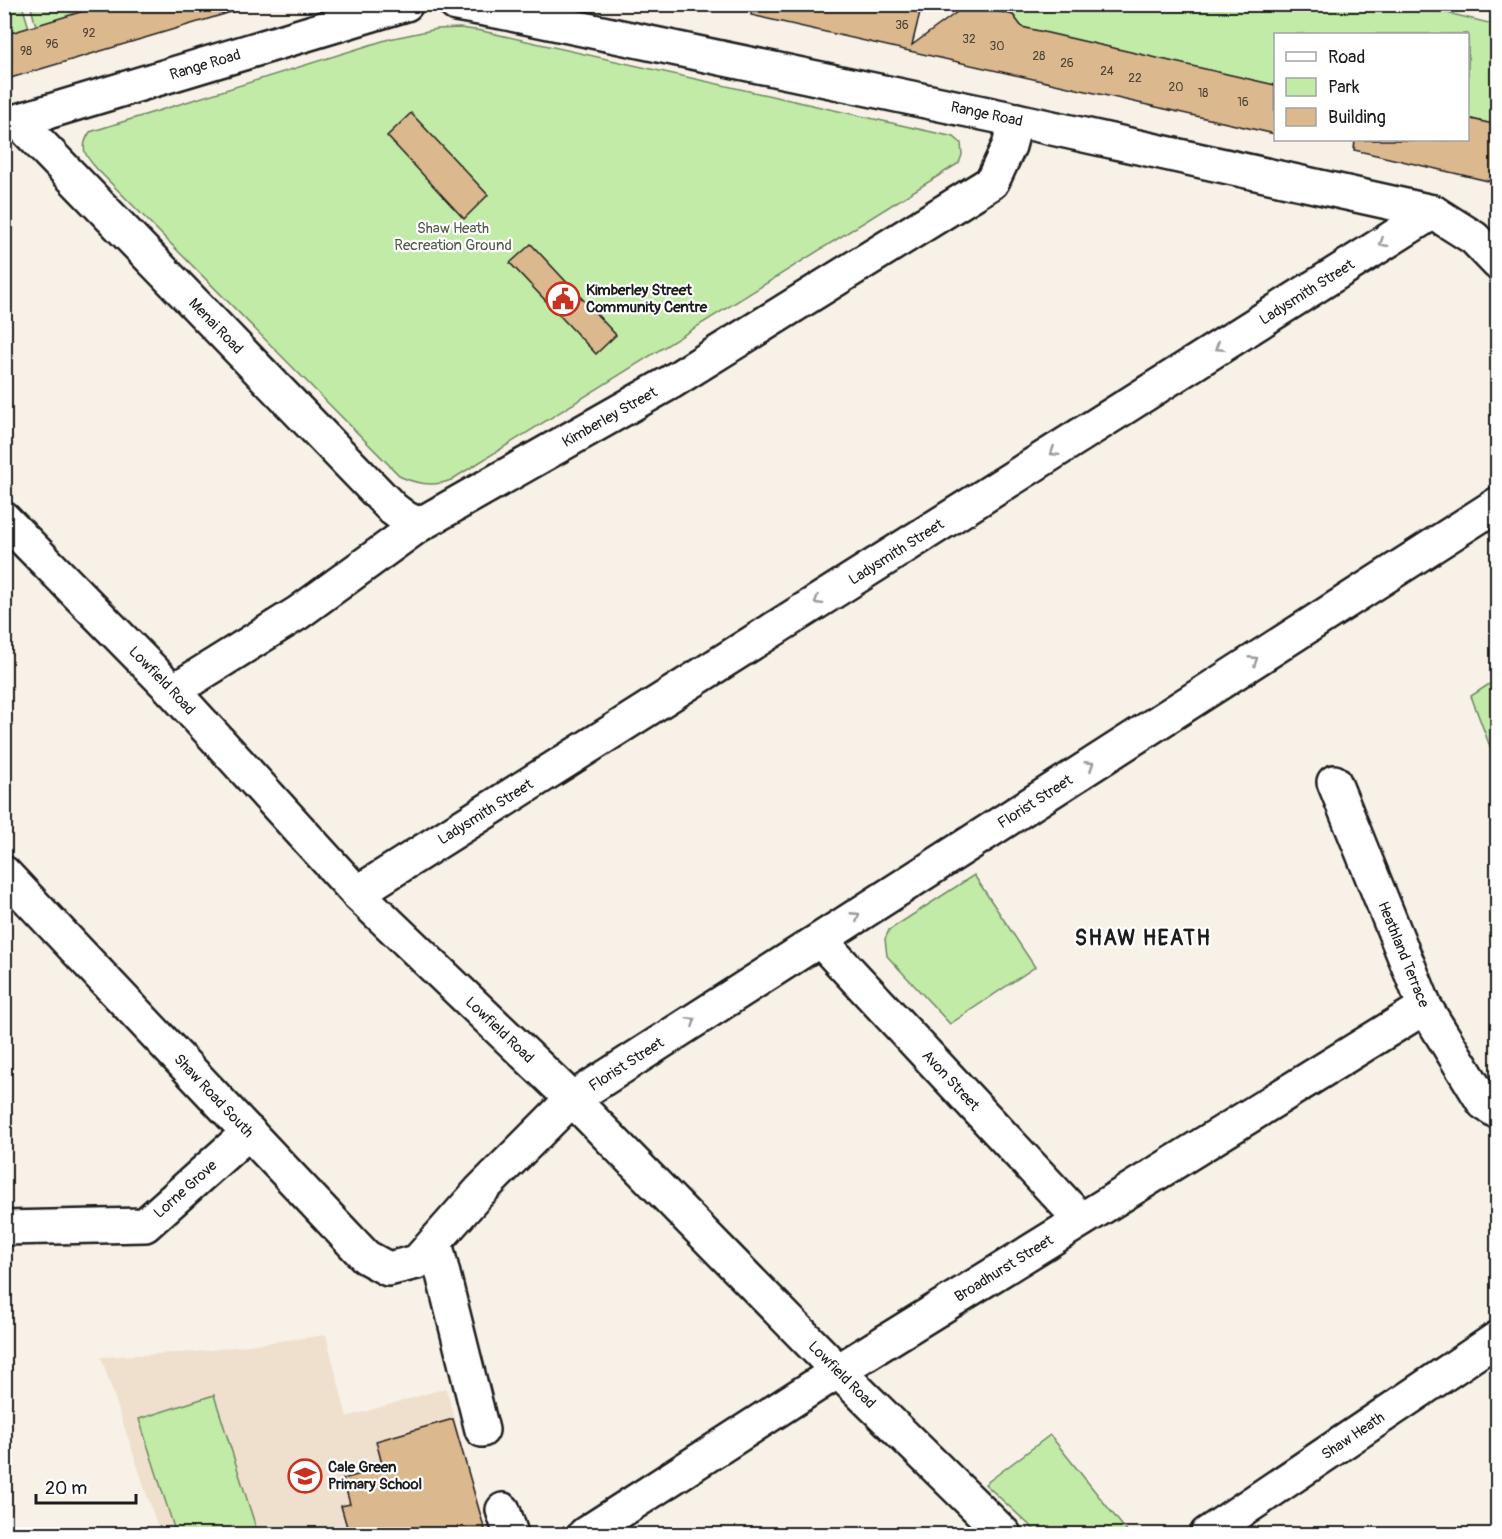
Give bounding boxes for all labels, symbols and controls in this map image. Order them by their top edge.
house number: 36 [895,18,909,33]
house number: 92 [83,26,96,41]
house number: 32 [962,32,976,47]
legend [1274,33,1469,141]
house number: 96 [45,37,59,52]
house number: 30 [990,39,1004,54]
house number: 98 [20,44,32,59]
street label: Range Road [167,45,243,84]
text: Road [1328,46,1365,69]
house number: 28 [1033,49,1045,64]
house number: 26 [1060,56,1074,71]
house number: 24 [1100,64,1114,79]
house number: 22 [1128,71,1142,86]
text: Park [1328,76,1360,99]
house number: 20 [1169,80,1183,95]
house number: 18 [1198,86,1208,101]
house number: 16 [1237,95,1249,110]
street label: Range Road [949,97,1024,131]
text: Building [1328,106,1386,129]
park label: Shaw Heath Recreation Ground [394,219,512,255]
one-way arrow [1379,236,1390,247]
street label: Ladysmith Street [1256,254,1359,329]
public building icon: Kimberley Street Community Centre [545,281,581,317]
place label: Kimberley Street Community Centre [586,281,708,317]
street label: Menai Road [185,294,247,358]
one-way arrow [1215,340,1225,352]
street label: Kimberley Street [559,382,661,451]
one-way arrow [1050,444,1060,456]
street label: Ladysmith Street [845,514,948,589]
one-way arrow [814,593,824,605]
street label: Lowfield Road [125,642,199,719]
one-way arrow [1248,656,1259,667]
one-way arrow [1084,762,1095,773]
street label: Florist Street [994,770,1077,833]
street label: Ladysmith Street [434,774,537,849]
street label: Heathland Terrace [1374,899,1434,1011]
one-way arrow [849,912,860,923]
district label: SHAW HEATH [1075,925,1211,952]
street label: Lowfield Road [461,992,538,1067]
one-way arrow [685,1018,696,1029]
street label: Florist Street [585,1033,668,1095]
street label: Avon Street [918,1046,984,1115]
street label: Shaw Road South [170,1050,258,1141]
street label: Lorne Grove [150,1155,221,1222]
street label: Broadhurst Street [951,1230,1057,1306]
street label: Lowfield Road [804,1337,880,1412]
street label: Shaw Heath [1318,1408,1388,1464]
school or university icon: Cale Green Primary School [287,1458,323,1494]
place label: Cale Green Primary School [328,1458,422,1494]
scale bar [36,1467,136,1505]
text: 20 m [45,1477,87,1500]

